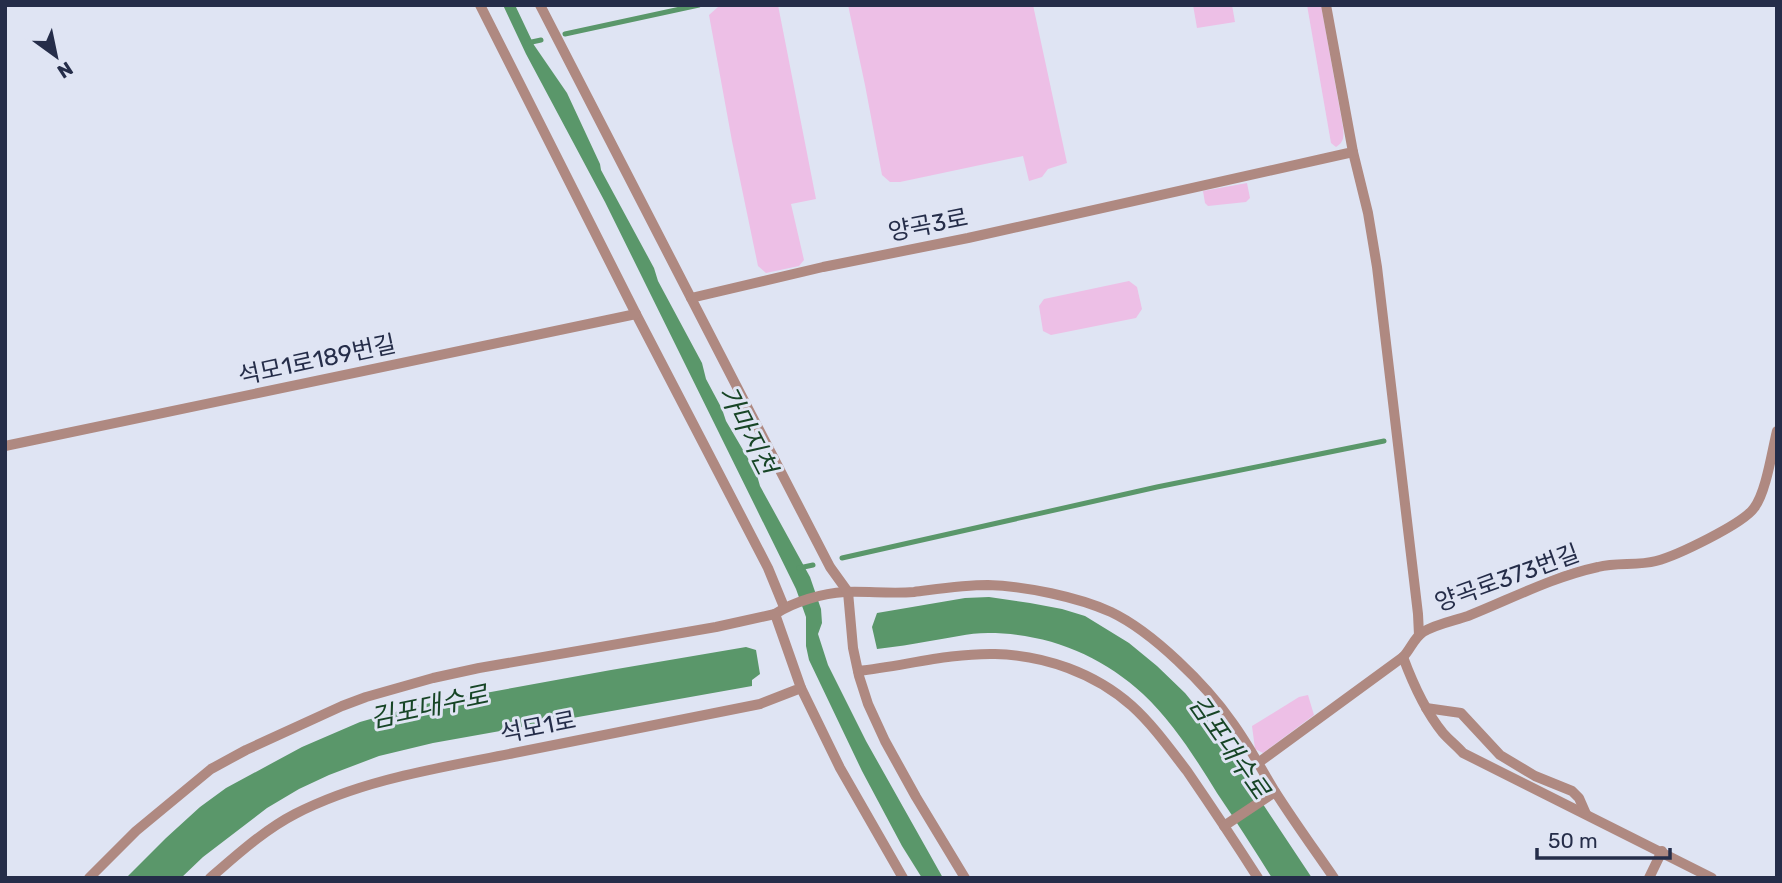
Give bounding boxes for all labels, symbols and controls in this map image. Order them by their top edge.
north arrow [21,21,91,91]
text: N [53,56,77,83]
street label: 양곡3로 [886,204,970,246]
street label: 석모1로189번길 [236,330,398,390]
water label: 가마지천 [711,380,784,482]
street label: 양곡로373번길 [1431,539,1583,617]
water label: 김포대수로 [367,679,492,735]
water label: 김포대수로 [1182,689,1277,806]
street label: 석모1로 [498,706,578,748]
scale bar [1537,816,1670,860]
text: 50 m [1548,828,1598,853]

